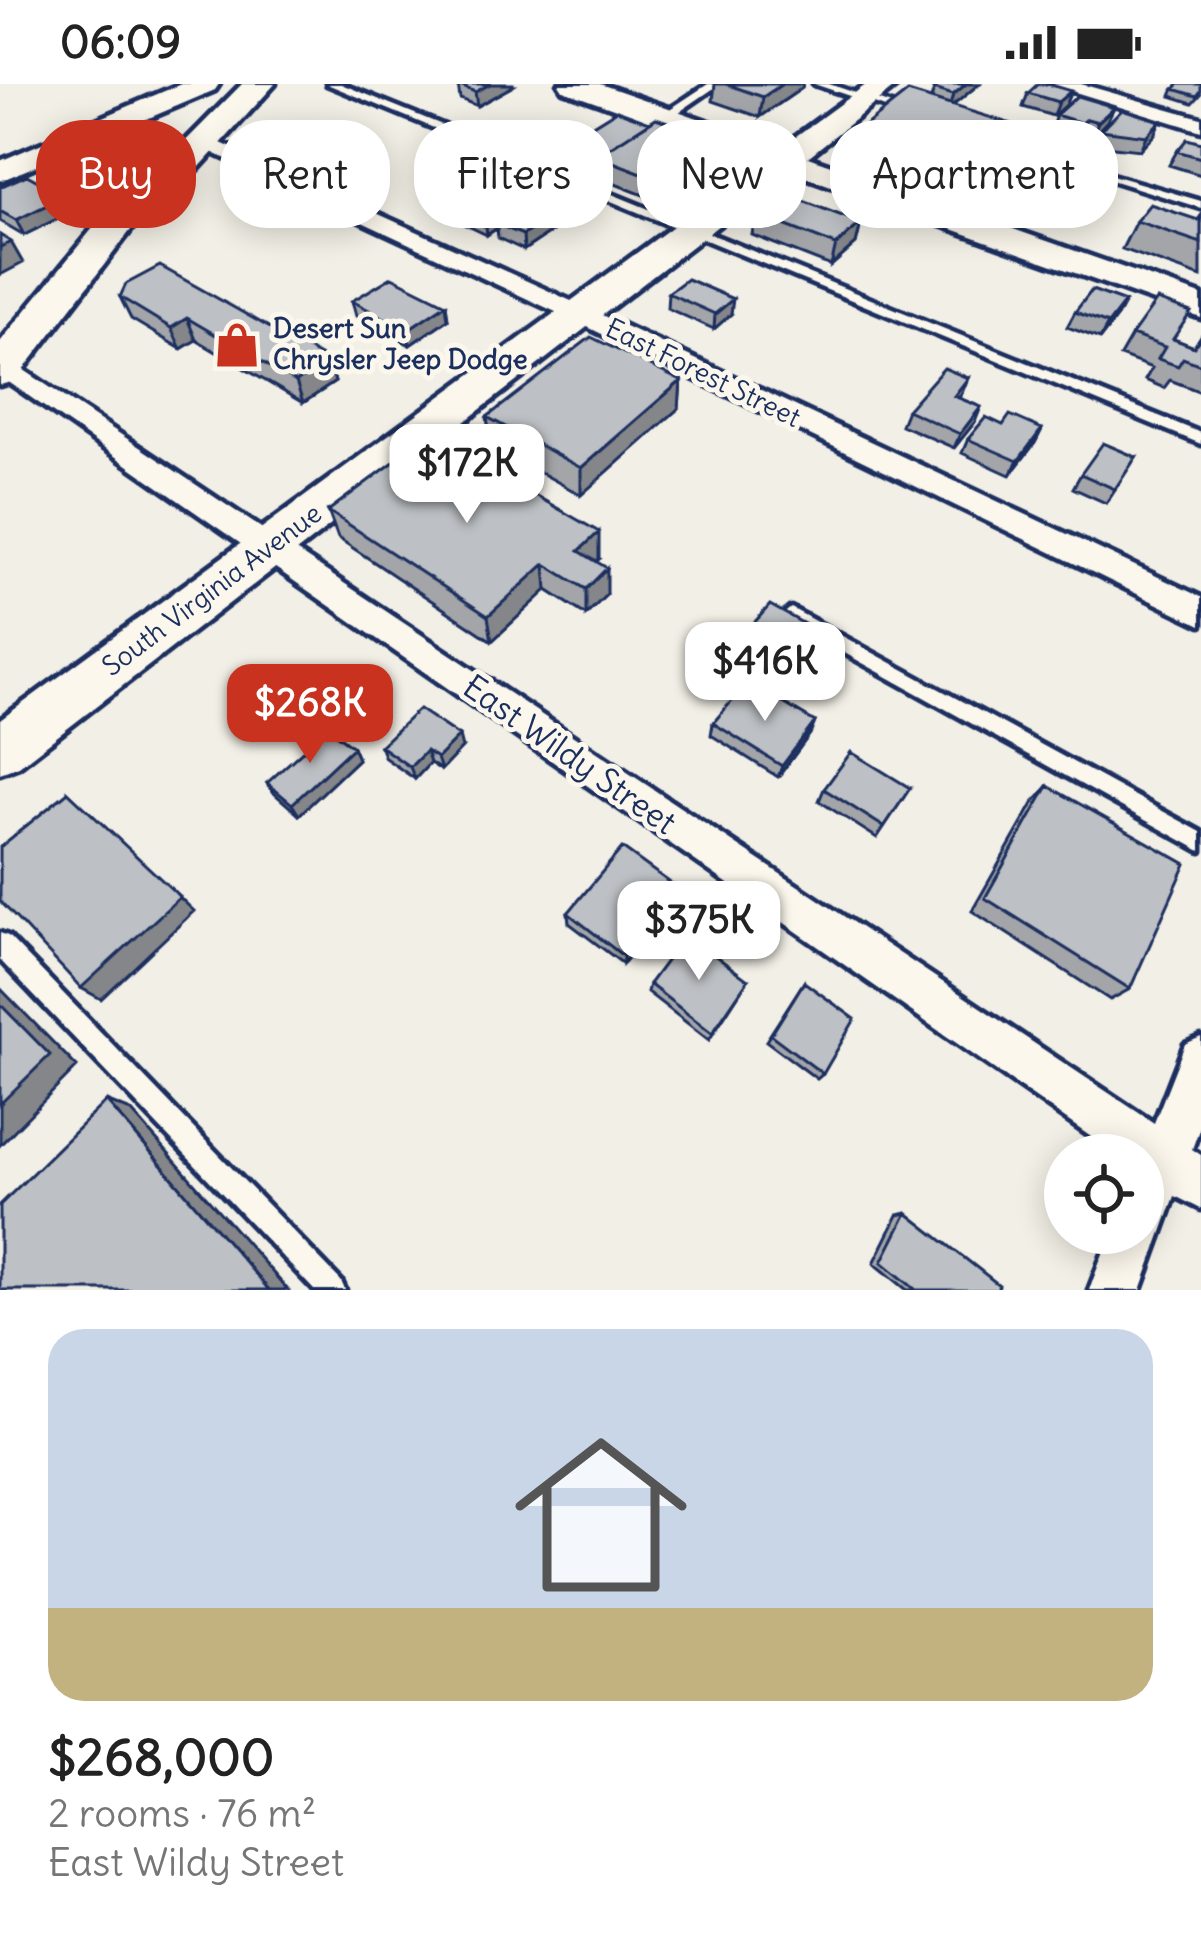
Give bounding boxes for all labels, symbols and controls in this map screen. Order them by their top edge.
text: 06:09 [60,14,181,70]
chip: Buy [36,120,196,228]
chip: Rent [220,120,390,228]
chip: Filters [414,120,613,228]
chip: New [637,120,806,228]
chip: Apartment [830,120,1118,228]
street label: East Forest Street [600,310,806,434]
place label: Desert Sun Chrysler Jeep Dodge [273,311,527,376]
shop icon: Desert Sun Chrysler Jeep Dodge [212,320,262,370]
pin: $172K [383,424,551,526]
text: $172K [416,438,518,487]
street label: South Virginia Avenue [95,496,328,683]
pin: $416K [681,622,849,724]
text: $416K [712,636,818,685]
pin: $268K [226,664,394,766]
street label: East Wildy Street [455,665,685,843]
text: $268K [254,678,366,727]
pin: $375K [615,881,783,983]
text: $375K [644,895,754,944]
map controls [1044,1134,1164,1254]
button: locate [1044,1134,1164,1254]
icon: home [493,1407,709,1623]
text: $268,000 [48,1725,274,1789]
text: 2 rooms · 76 m² [48,1789,316,1838]
text: East Wildy Street [48,1838,344,1887]

